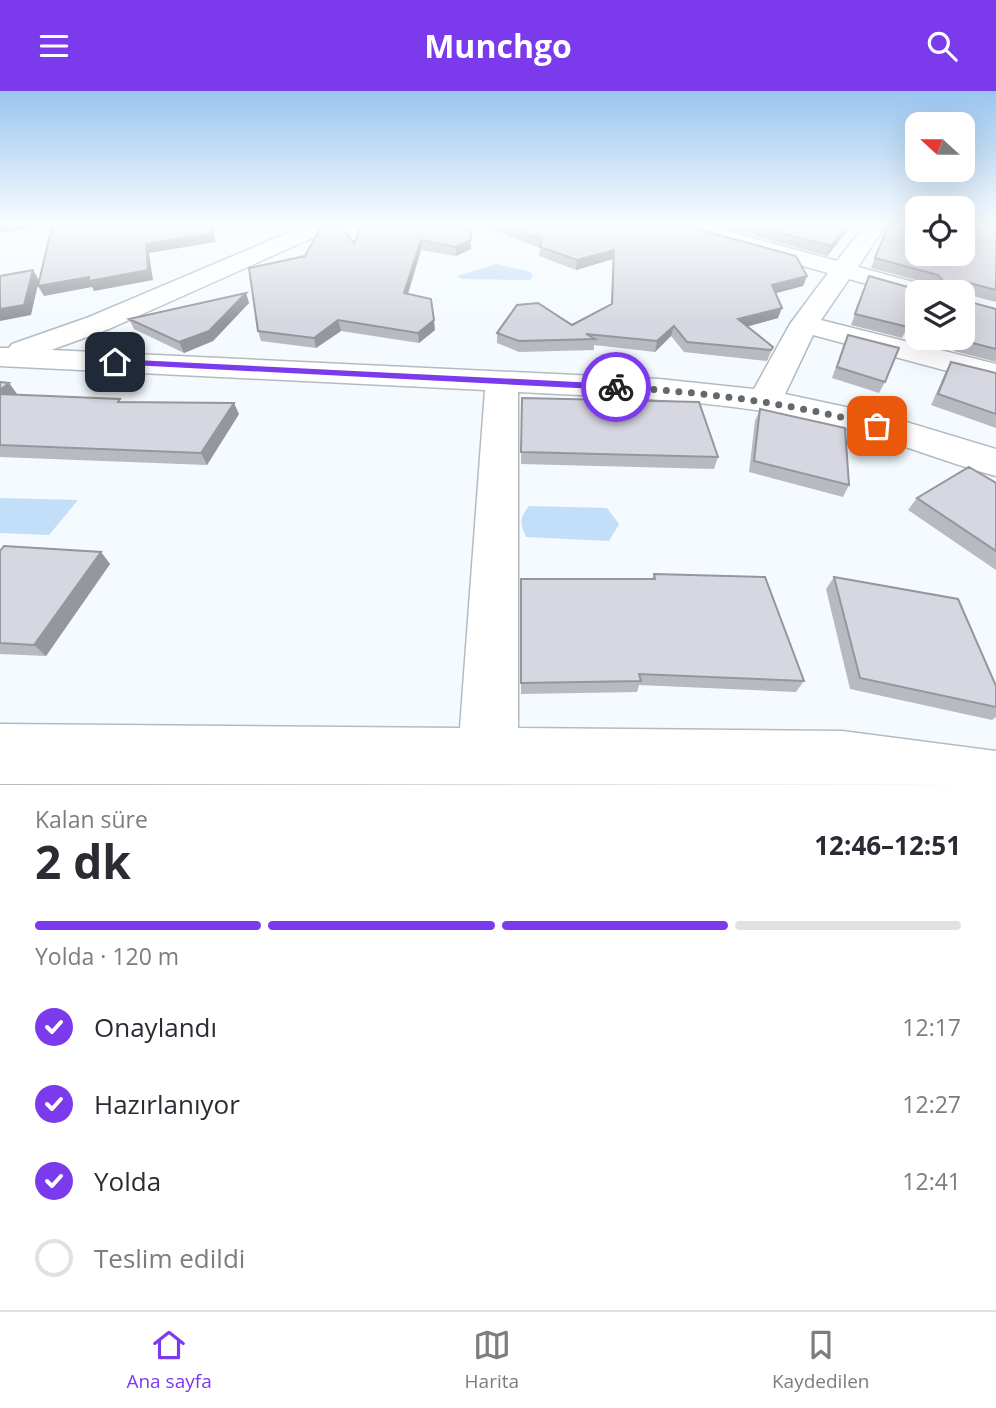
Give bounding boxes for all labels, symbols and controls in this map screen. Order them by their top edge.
text: Munchgo [424,24,572,67]
icon: menu [35,27,73,65]
icon: search [923,27,961,65]
north arrow [905,112,975,182]
map controls [905,112,975,350]
button: locate [905,196,975,266]
button: layers [905,280,975,350]
pin [85,332,145,392]
icon: home [96,343,134,381]
courier [581,352,651,422]
icon: bike [597,368,635,406]
pin [847,396,907,456]
icon: bag [858,407,896,445]
text: Kalan süre [35,803,148,835]
text: 12:46–12:51 [814,827,961,863]
text: 2 dk [35,830,131,892]
text: Yolda · 120 m [35,940,179,972]
icon: check [35,1008,73,1046]
text: Onaylandı [94,1009,217,1045]
text: 12:17 [902,1011,961,1043]
icon: check [35,1085,73,1123]
text: Hazırlanıyor [94,1086,240,1122]
text: 12:27 [902,1088,961,1120]
icon: check [35,1162,73,1200]
text: Yolda [94,1163,161,1199]
text: 12:41 [902,1165,961,1197]
text: Teslim edildi [94,1240,245,1276]
tab: Ana sayfa [126,1326,212,1394]
tab: Harita [465,1326,519,1394]
tab: Kaydedilen [772,1326,870,1394]

